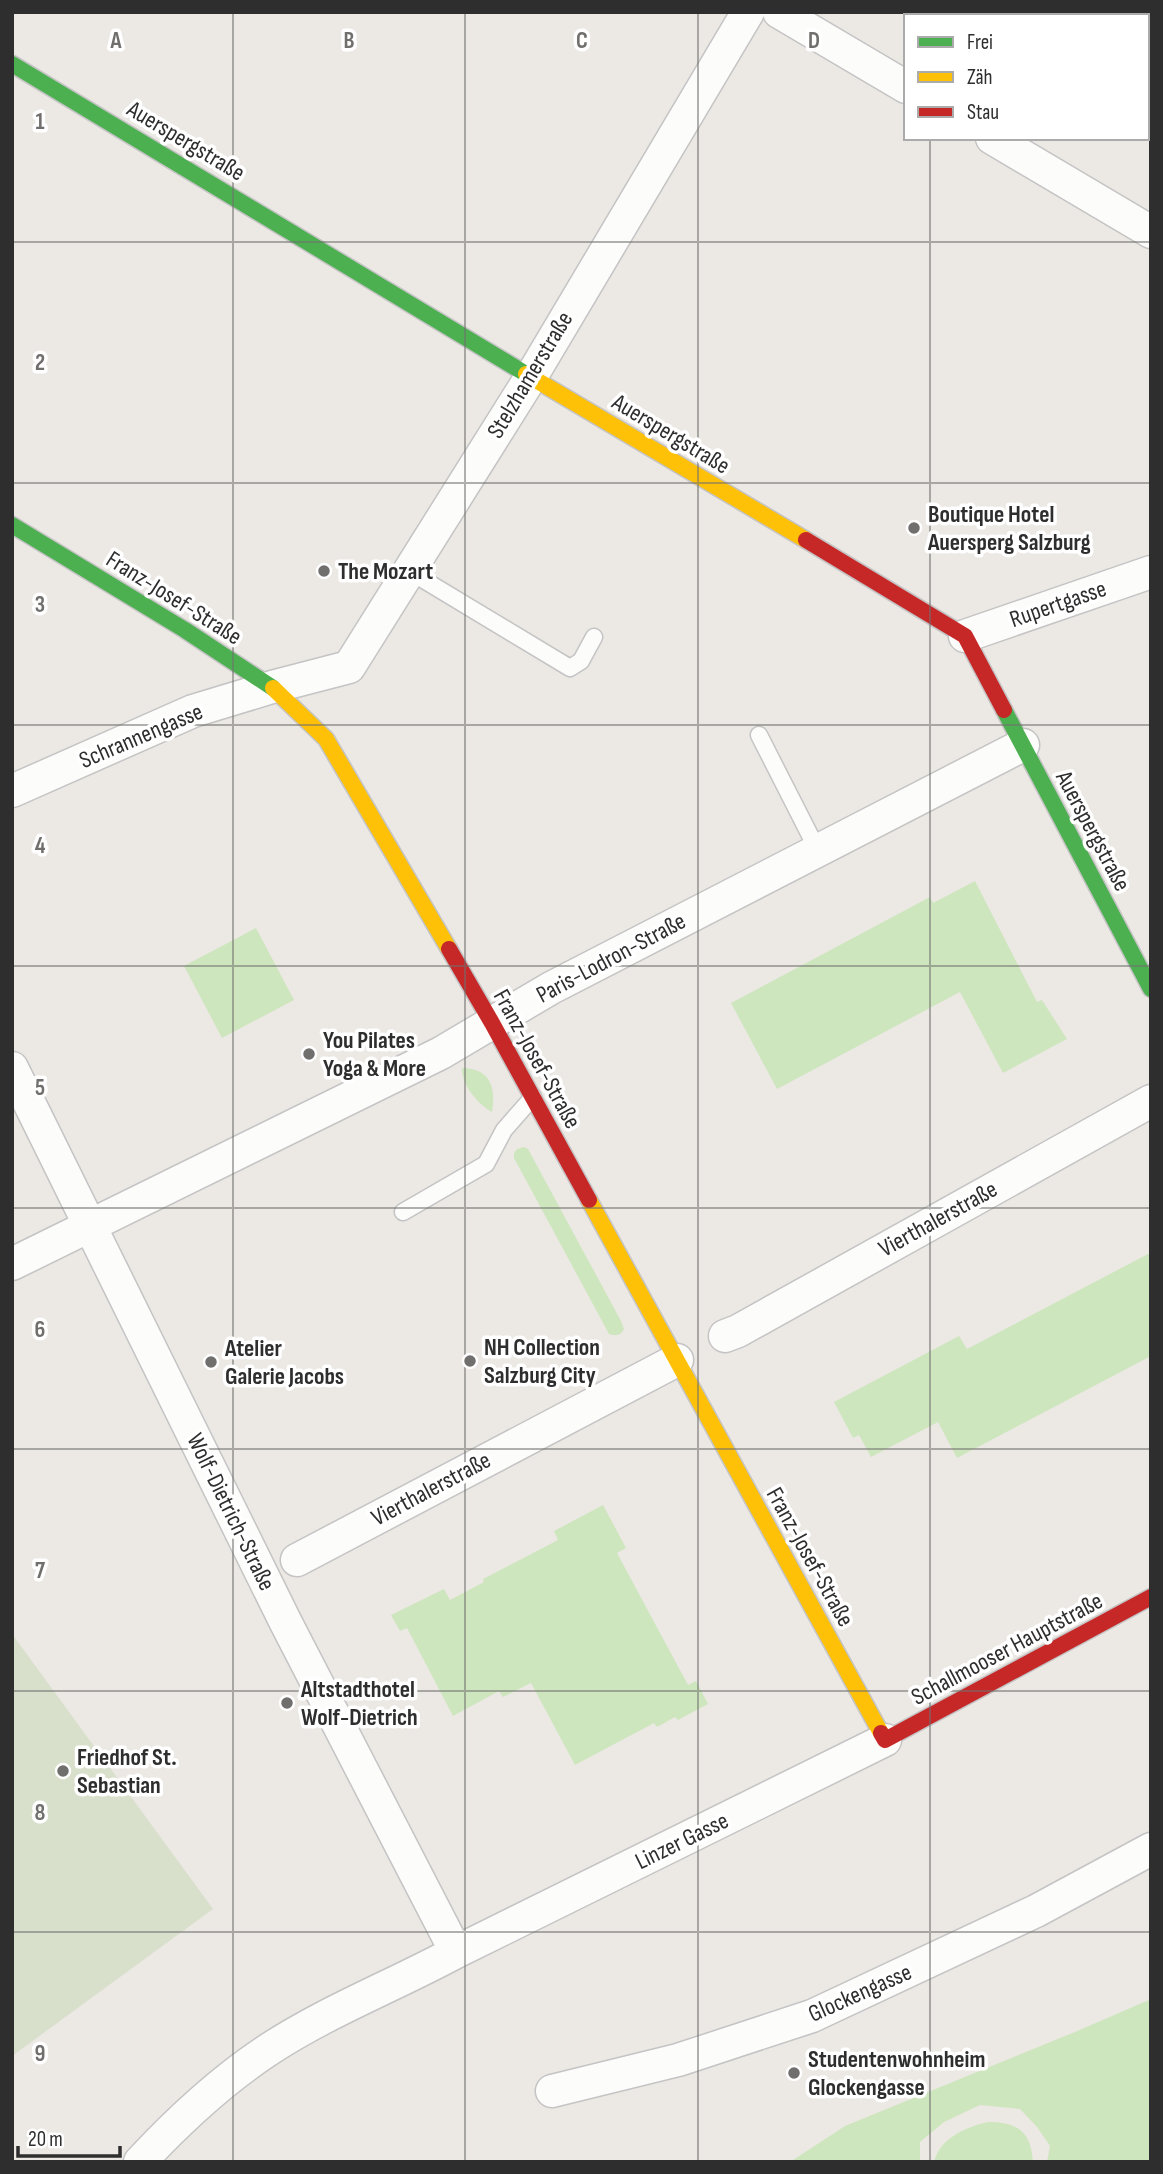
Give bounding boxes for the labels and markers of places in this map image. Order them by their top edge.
place label: Boutique Hotel Auersperg Salzburg [927,500,1091,557]
marker: Boutique Hotel Auersperg Salzburg [906,520,922,536]
place label: The Mozart [338,557,433,586]
marker: The Mozart [316,563,332,579]
place label: You Pilates Yoga & More [323,1026,426,1083]
marker: You Pilates Yoga & More [301,1046,317,1062]
place label: NH Collection Salzburg City [484,1333,600,1390]
place label: Atelier Galerie Jacobs [224,1334,344,1391]
marker: NH Collection Salzburg City [462,1353,478,1369]
marker: Atelier Galerie Jacobs [203,1354,219,1370]
place label: Altstadthotel Wolf-Dietrich [300,1675,418,1732]
marker: Altstadthotel Wolf-Dietrich [279,1695,295,1711]
place label: Friedhof St. Sebastian [77,1743,177,1800]
marker: Friedhof St. Sebastian [55,1763,71,1779]
place label: Studentenwohnheim Glockengasse [808,2045,985,2102]
marker: Studentenwohnheim Glockengasse [786,2065,802,2081]

